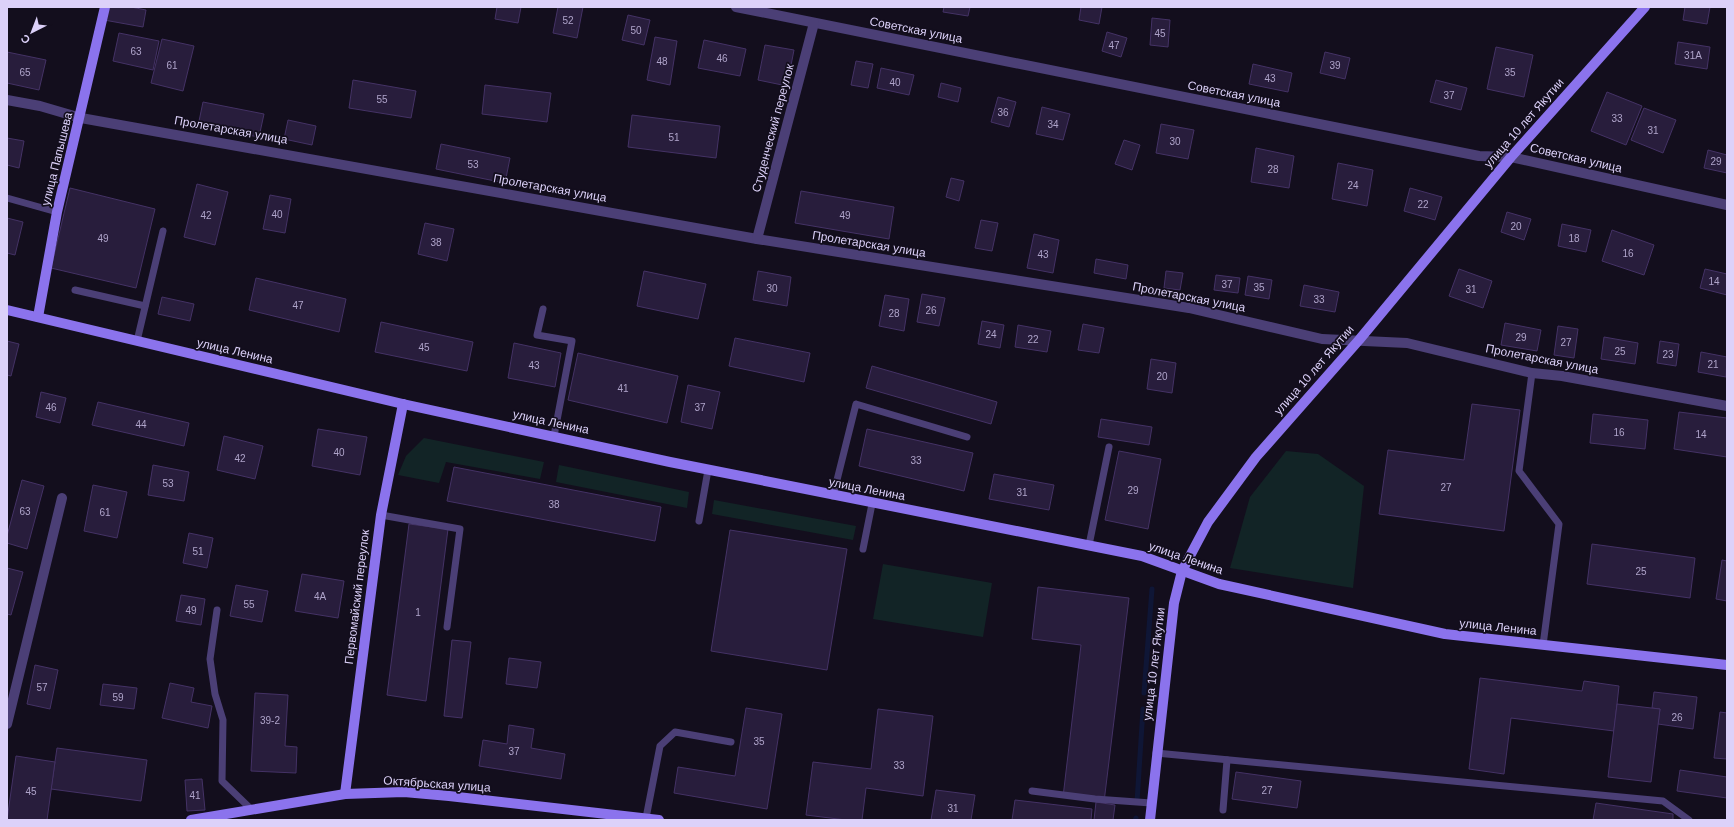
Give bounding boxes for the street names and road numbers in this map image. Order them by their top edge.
street label: Советская улица [868,14,964,46]
street label: Студенческий переулок [749,62,797,194]
street label: улица 10 лет Якутии [1481,75,1567,171]
street label: Советская улица [1186,78,1282,110]
street label: улица Папышева [39,110,75,207]
street label: Пролетарская улица [173,113,289,147]
street label: Советская улица [1529,141,1624,175]
street label: Пролетарская улица [492,171,608,205]
street label: Пролетарская улица [811,228,927,260]
street label: Пролетарская улица [1131,279,1247,315]
street label: улица 10 лет Якутии [1271,322,1357,418]
street label: улица Ленина [196,335,275,367]
street label: Пролетарская улица [1484,341,1600,377]
street label: улица Ленина [512,407,591,437]
street label: улица Ленина [828,475,907,503]
street label: Первомайский переулок [342,528,372,665]
street label: улица Ленина [1147,539,1225,577]
street label: улица 10 лет Якутии [1140,607,1168,721]
street label: улица Ленина [1459,616,1538,638]
street label: Октябрьская улица [383,773,491,795]

